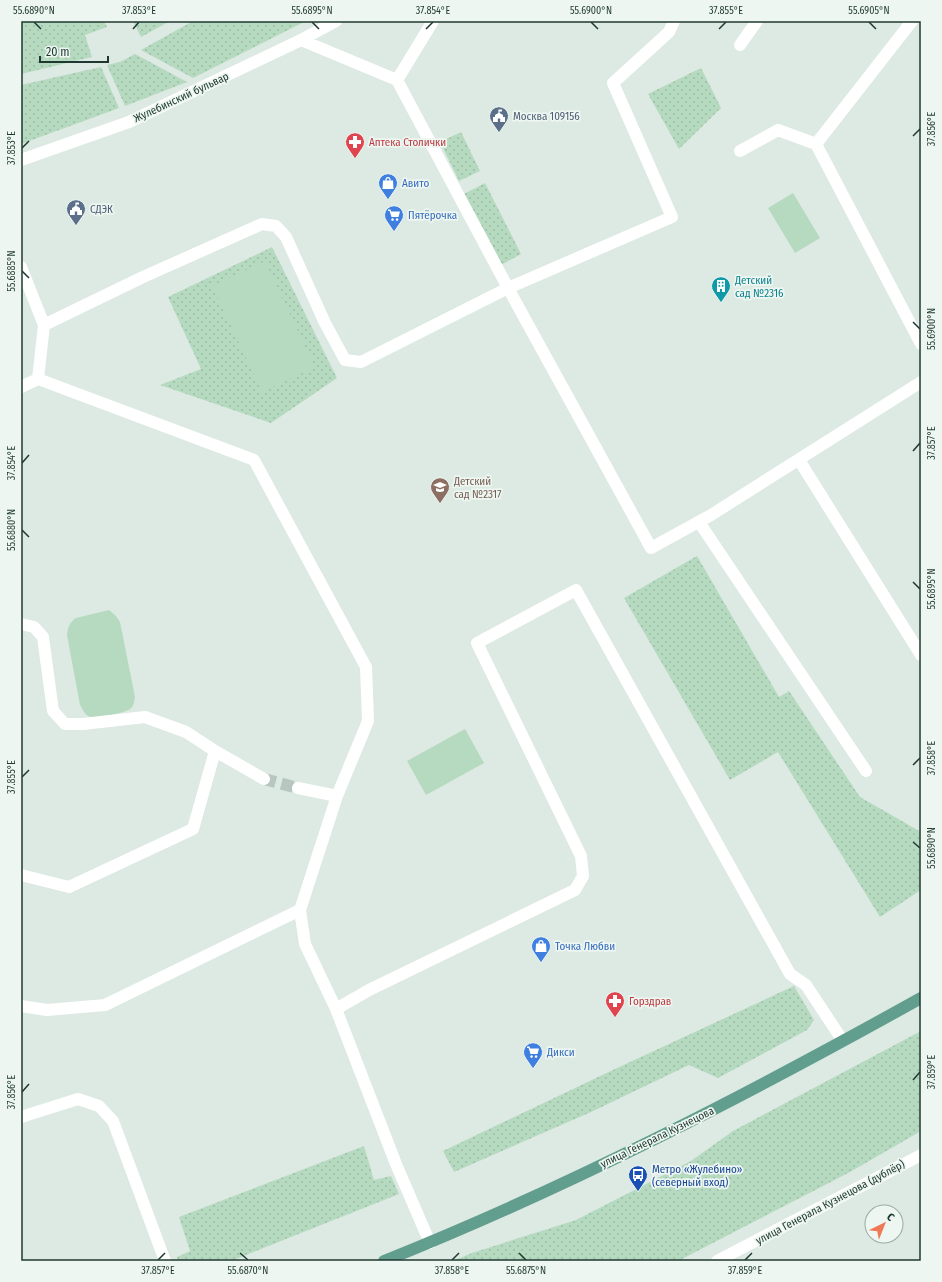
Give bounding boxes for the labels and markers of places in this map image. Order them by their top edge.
public building icon: Москва 109156 [488,105,510,133]
place label: Москва 109156 [513,110,580,123]
pharmacy icon: Аптека Столички [344,131,366,159]
place label: Аптека Столички [369,136,446,149]
shop icon: Авито [377,172,399,200]
place label: Авито [402,177,429,190]
public building icon: СДЭК [65,198,87,226]
place label: СДЭК [90,203,113,216]
supermarket icon: Пятёрочка [383,204,405,232]
place label: Пятёрочка [408,209,457,222]
place label: Детский сад №2316 [734,274,784,300]
building icon: Детский сад №2316 [710,275,732,303]
place label: Детский сад №2317 [453,475,502,501]
school or university icon: Детский сад №2317 [429,476,451,504]
shop icon: Точка Любви [530,935,552,963]
place label: Точка Любви [555,940,615,953]
pharmacy icon: Горздрав [604,990,626,1018]
place label: Горздрав [629,995,671,1008]
supermarket icon: Дикси [522,1041,544,1069]
place label: Дикси [546,1046,575,1059]
place label: Метро «Жулебино» (северный вход) [652,1163,743,1189]
bus stop icon: Метро «Жулебино» (северный вход) [627,1164,649,1192]

